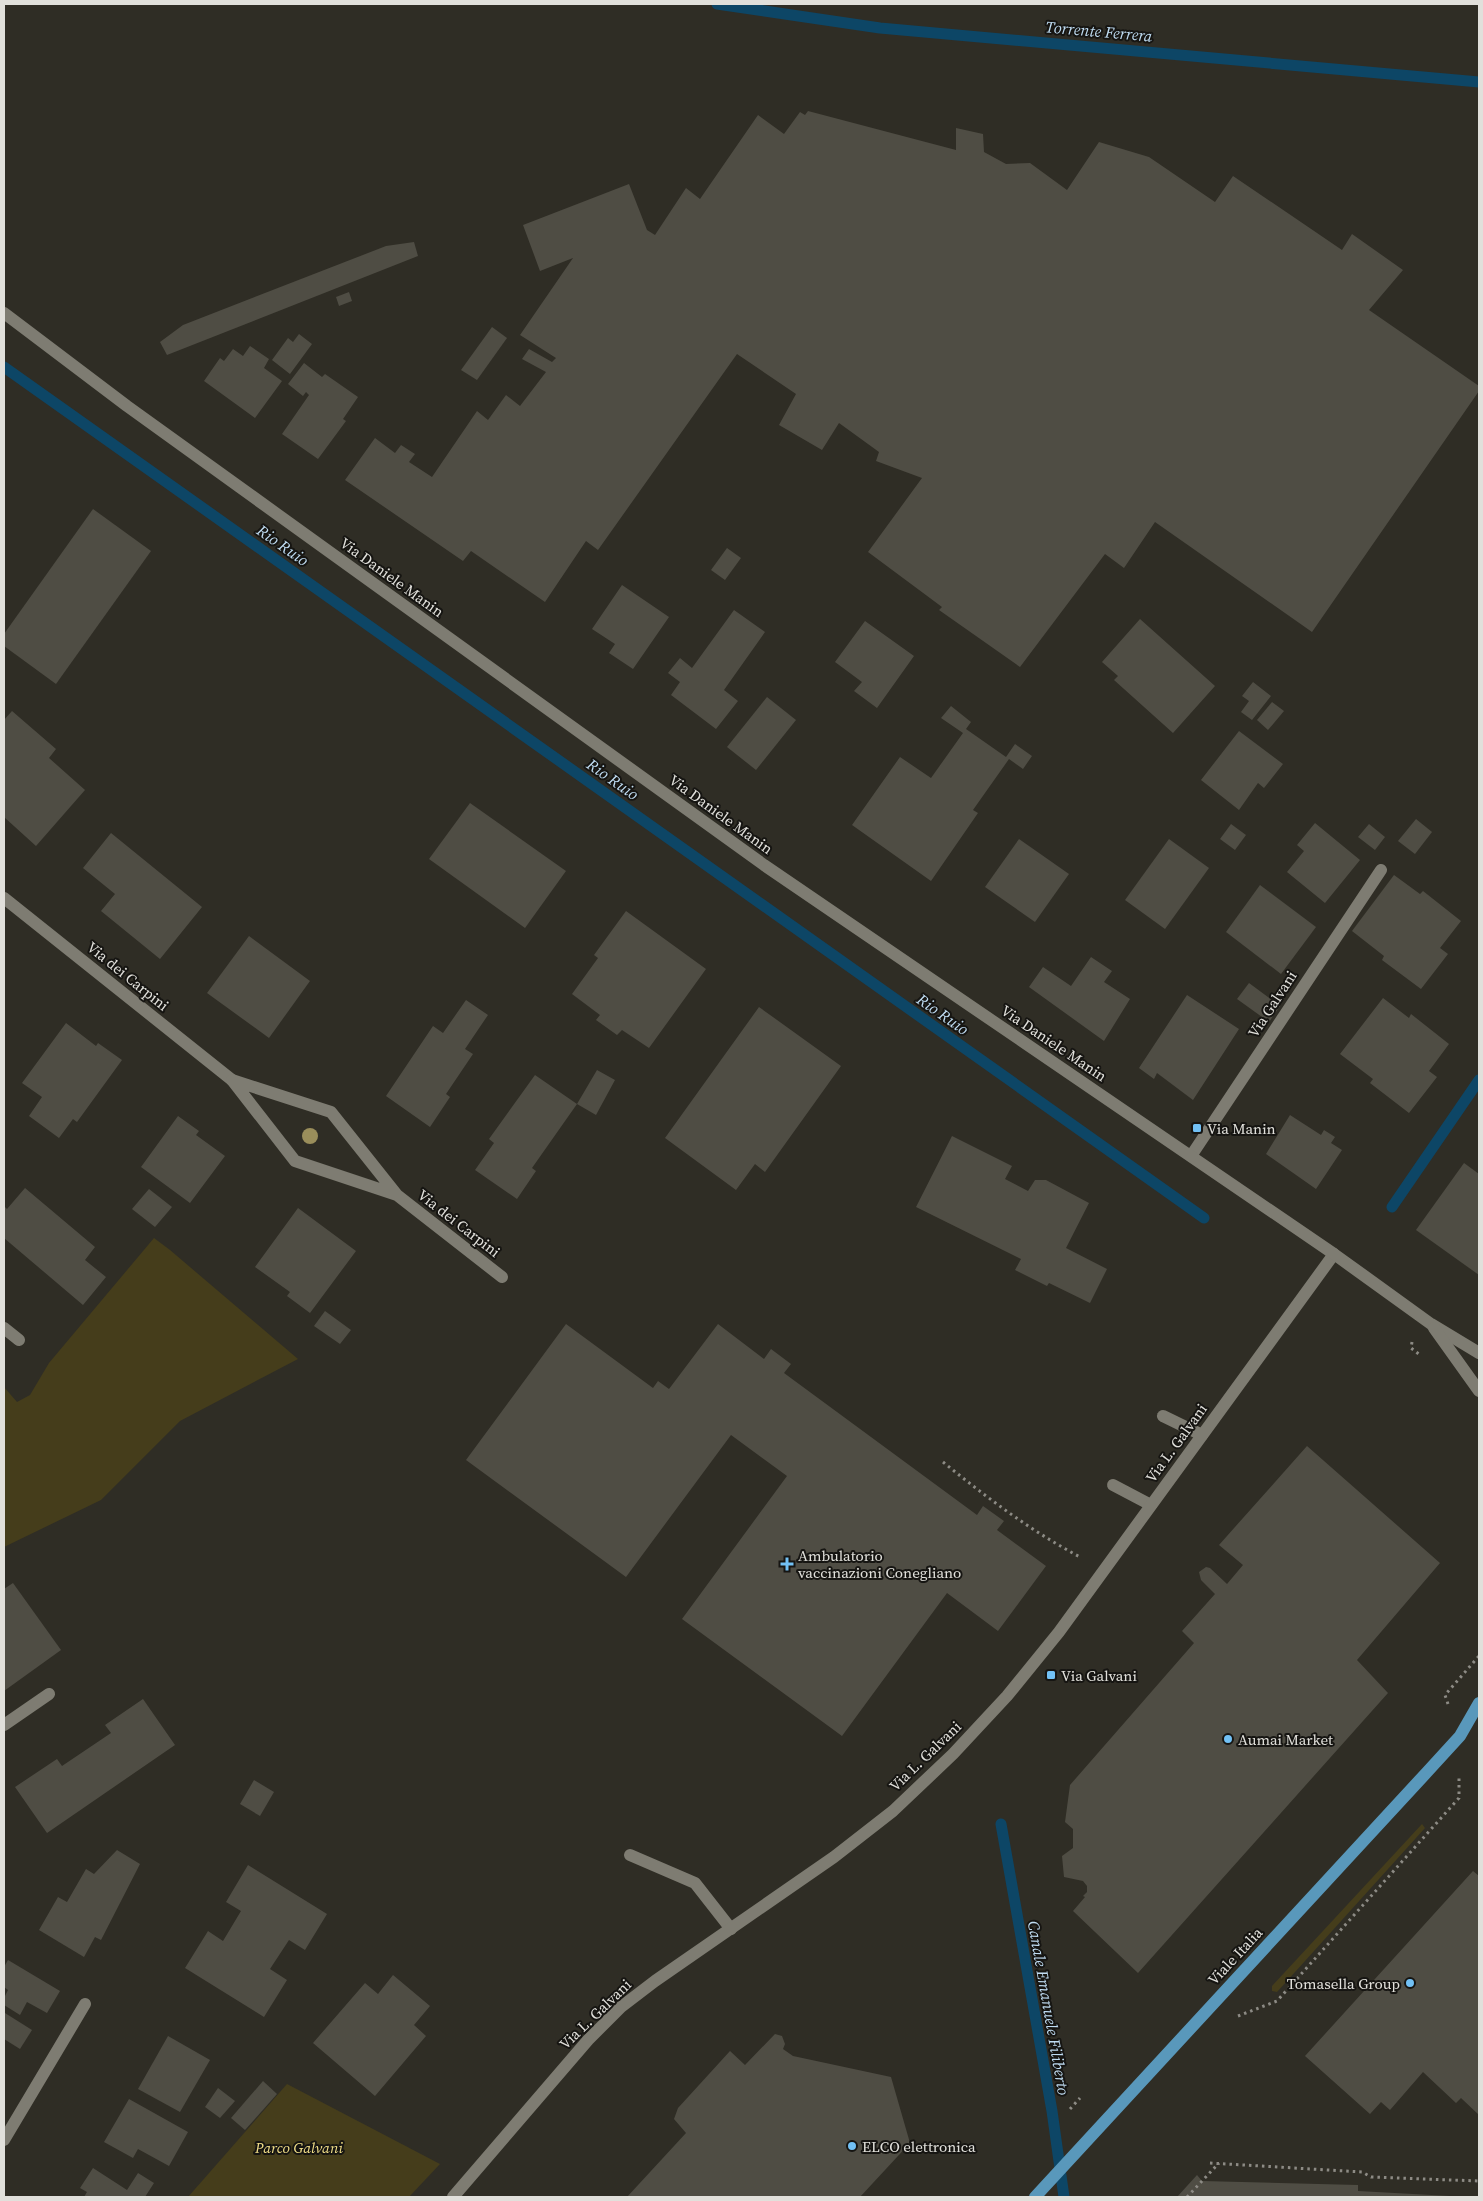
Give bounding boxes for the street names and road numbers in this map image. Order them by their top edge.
street label: Via Daniele Manin [336,532,448,622]
street label: Via Daniele Manin [665,769,777,859]
street label: Via dei Carpini [83,937,173,1015]
street label: Via Galvani [1243,966,1301,1042]
street label: Via Daniele Manin [997,1000,1111,1086]
street label: Via dei Carpini [413,1184,505,1262]
street label: Via L. Galvani [1140,1399,1212,1487]
street label: Via L. Galvani [884,1716,966,1796]
street label: Viale Italia [1203,1922,1267,1989]
street label: Via L. Galvani [554,1974,636,2054]

